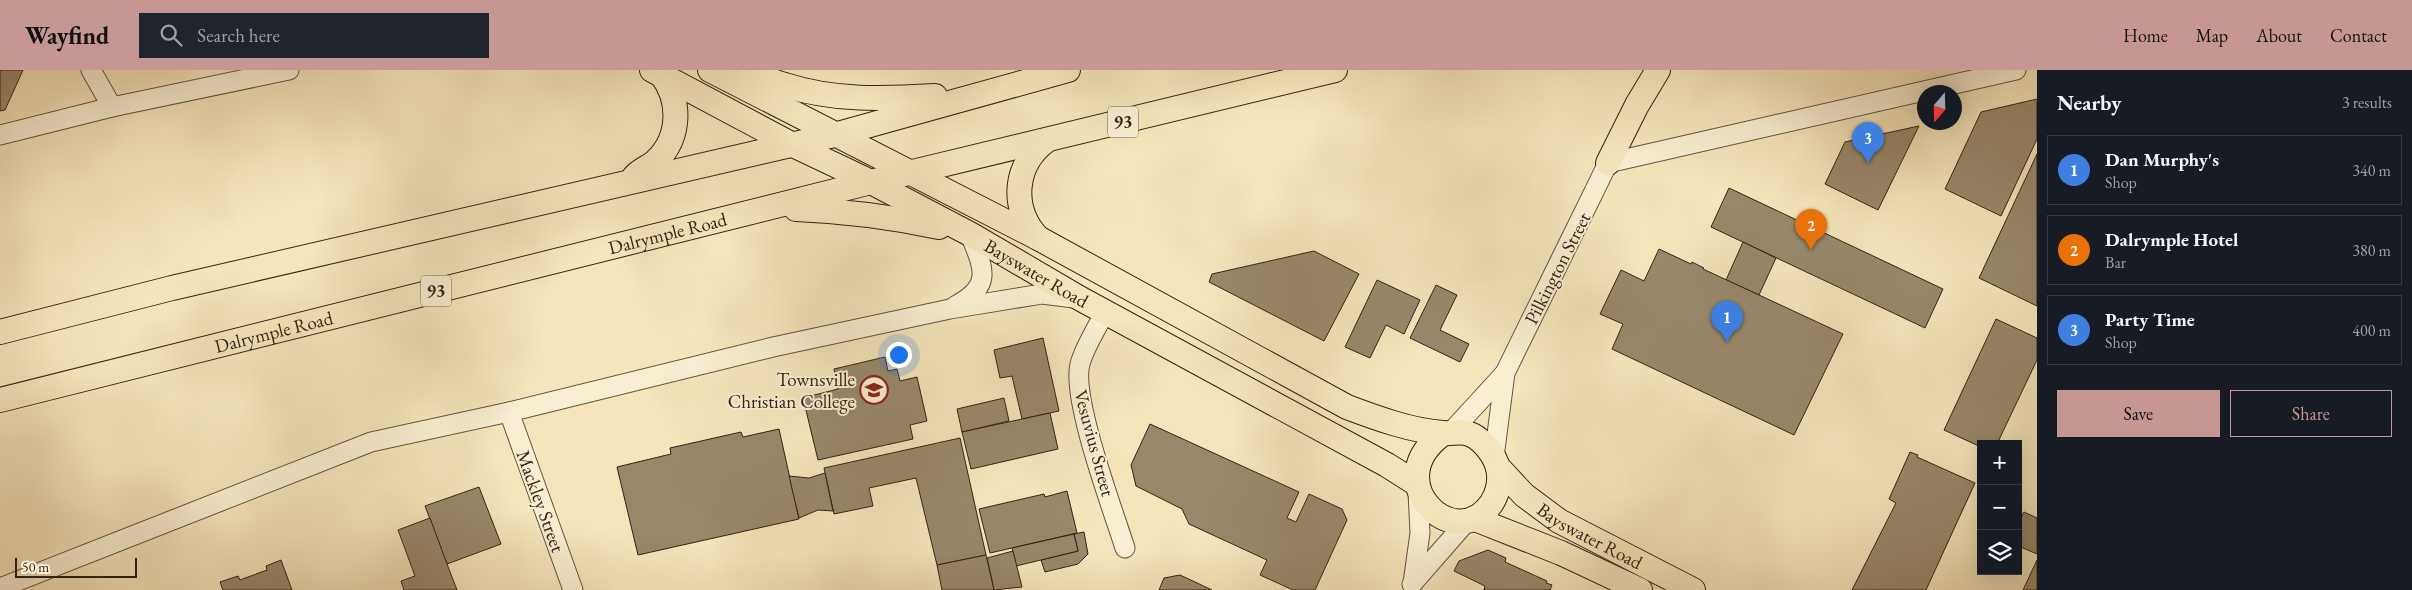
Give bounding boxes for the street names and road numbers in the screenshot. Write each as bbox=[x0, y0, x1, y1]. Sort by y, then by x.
road number: 93 bbox=[1108, 106, 1138, 138]
street label: Dalrymple Road bbox=[606, 207, 730, 260]
street label: Pilkington Street bbox=[1518, 208, 1596, 328]
street label: Bayswater Road bbox=[980, 233, 1093, 314]
road number: 93 bbox=[421, 276, 451, 307]
street label: Dalrymple Road bbox=[212, 305, 336, 359]
street label: Vesuvius Street bbox=[1068, 387, 1121, 499]
street label: Mackley Street bbox=[511, 447, 571, 556]
street label: Bayswater Road bbox=[1532, 497, 1647, 575]

